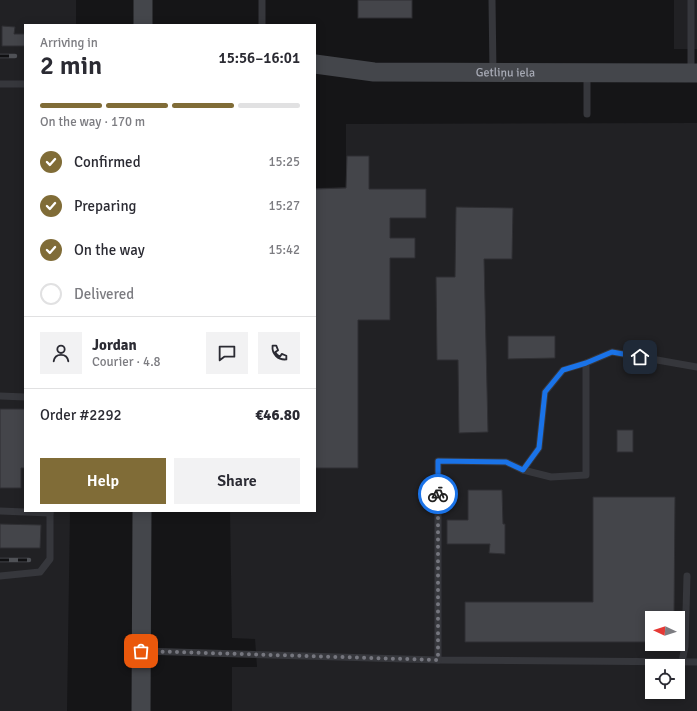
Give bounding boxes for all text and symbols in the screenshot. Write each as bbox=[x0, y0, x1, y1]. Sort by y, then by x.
text: Arriving in bbox=[40, 35, 98, 51]
text: 15:56–16:01 bbox=[219, 49, 300, 67]
text: 2 min bbox=[40, 50, 102, 82]
street label: Getliņu iela bbox=[476, 65, 535, 80]
text: On the way · 170 m bbox=[40, 114, 145, 130]
icon: check bbox=[40, 151, 62, 173]
text: Confirmed bbox=[74, 153, 141, 171]
text: 15:25 bbox=[268, 154, 300, 170]
icon: check bbox=[40, 195, 62, 217]
text: Preparing bbox=[74, 197, 137, 215]
text: 15:27 bbox=[268, 198, 300, 214]
icon: check bbox=[40, 239, 62, 261]
text: On the way bbox=[74, 241, 145, 259]
text: 15:42 bbox=[268, 242, 300, 258]
text: Delivered bbox=[74, 285, 134, 303]
button: person bbox=[40, 332, 82, 374]
button: chat bbox=[206, 332, 248, 374]
button: phone bbox=[258, 332, 300, 374]
text: Jordan bbox=[92, 336, 137, 354]
pin bbox=[623, 340, 657, 374]
icon: home bbox=[629, 346, 651, 368]
text: Courier · 4.8 bbox=[92, 354, 161, 370]
text: Order #2292 bbox=[40, 406, 122, 424]
text: €46.80 bbox=[255, 406, 300, 424]
button: Help bbox=[40, 458, 166, 504]
button: Share bbox=[174, 458, 300, 504]
courier bbox=[418, 474, 458, 514]
icon: bike bbox=[427, 483, 449, 505]
north arrow bbox=[645, 611, 685, 651]
map controls bbox=[645, 611, 685, 699]
pin bbox=[124, 634, 158, 668]
icon: bag bbox=[130, 640, 152, 662]
button: locate bbox=[645, 659, 685, 699]

